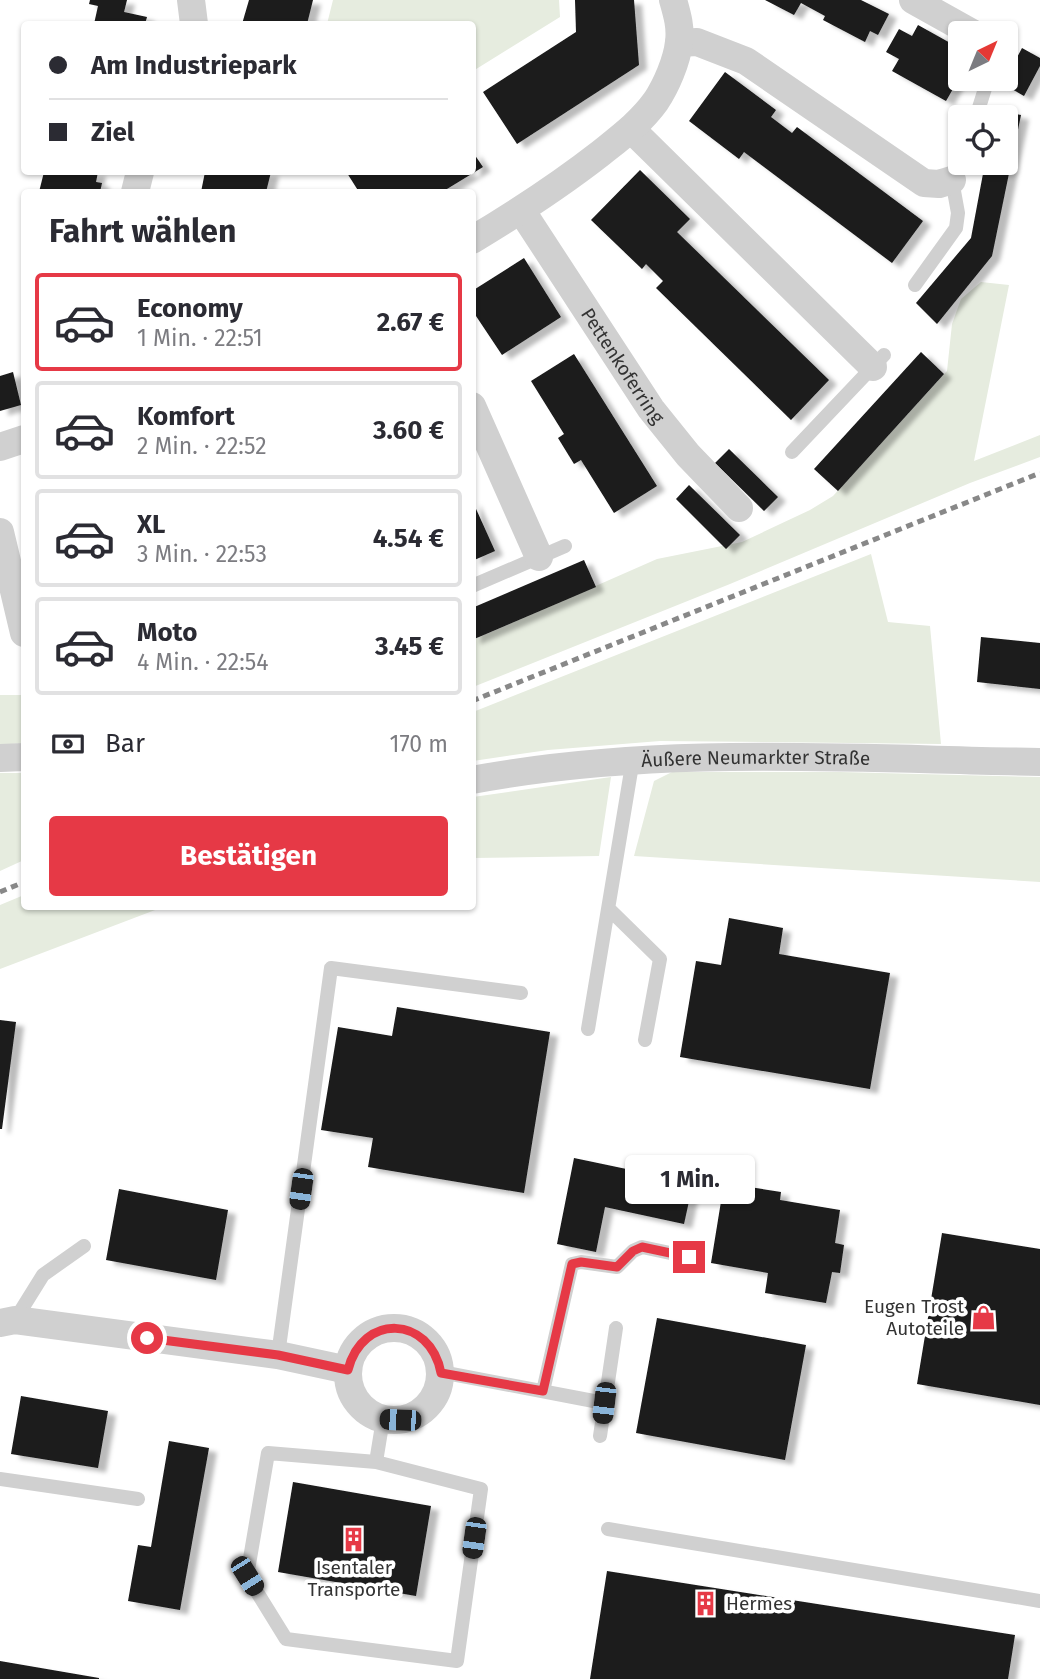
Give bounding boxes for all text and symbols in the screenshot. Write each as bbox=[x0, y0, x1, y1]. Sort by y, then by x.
north arrow bbox=[948, 21, 1018, 91]
map controls bbox=[948, 21, 1018, 175]
text: Am Industriepark bbox=[91, 50, 297, 81]
button: locate bbox=[948, 105, 1018, 175]
text: Ziel bbox=[91, 117, 135, 148]
text: Fahrt wählen bbox=[49, 212, 236, 250]
icon: car bbox=[53, 291, 116, 354]
text: Economy bbox=[137, 293, 243, 324]
street label: Pettenkoferring bbox=[576, 303, 670, 428]
text: 2.67 € bbox=[377, 307, 444, 338]
text: 1 Min. · 22:51 bbox=[137, 324, 263, 352]
icon: car bbox=[53, 399, 116, 462]
text: Komfort bbox=[137, 401, 235, 432]
text: 3.60 € bbox=[373, 415, 444, 446]
text: 2 Min. · 22:52 bbox=[137, 432, 267, 460]
icon: car bbox=[53, 507, 116, 570]
text: XL bbox=[137, 509, 165, 540]
text: 4.54 € bbox=[373, 523, 444, 554]
text: 3 Min. · 22:53 bbox=[137, 540, 267, 568]
icon: car bbox=[53, 615, 116, 678]
text: Moto bbox=[137, 617, 197, 648]
text: 3.45 € bbox=[375, 631, 444, 662]
text: 4 Min. · 22:54 bbox=[137, 648, 269, 676]
icon: cash bbox=[49, 725, 87, 763]
text: Bar bbox=[105, 728, 145, 759]
text: 170 m bbox=[389, 730, 448, 758]
street label: Äußere Neumarkter Straße bbox=[641, 745, 870, 772]
button: Bestätigen bbox=[49, 816, 448, 896]
callout: 1 Min. bbox=[624, 1156, 754, 1204]
text: 1 Min. bbox=[660, 1165, 720, 1193]
car bbox=[288, 1167, 315, 1211]
route end bbox=[673, 1241, 705, 1273]
place label: Eugen Trost Autoteile bbox=[864, 1295, 964, 1340]
shop icon: Eugen Trost Autoteile bbox=[970, 1303, 998, 1331]
route start bbox=[131, 1322, 163, 1354]
car bbox=[592, 1381, 617, 1425]
car bbox=[379, 1409, 422, 1431]
car bbox=[461, 1516, 488, 1560]
building icon: Isentaler Transporte bbox=[340, 1525, 368, 1553]
car bbox=[227, 1553, 268, 1599]
place label: Isentaler Transporte bbox=[308, 1556, 400, 1601]
building icon: Hermes bbox=[692, 1589, 720, 1617]
place label: Hermes bbox=[726, 1592, 792, 1615]

